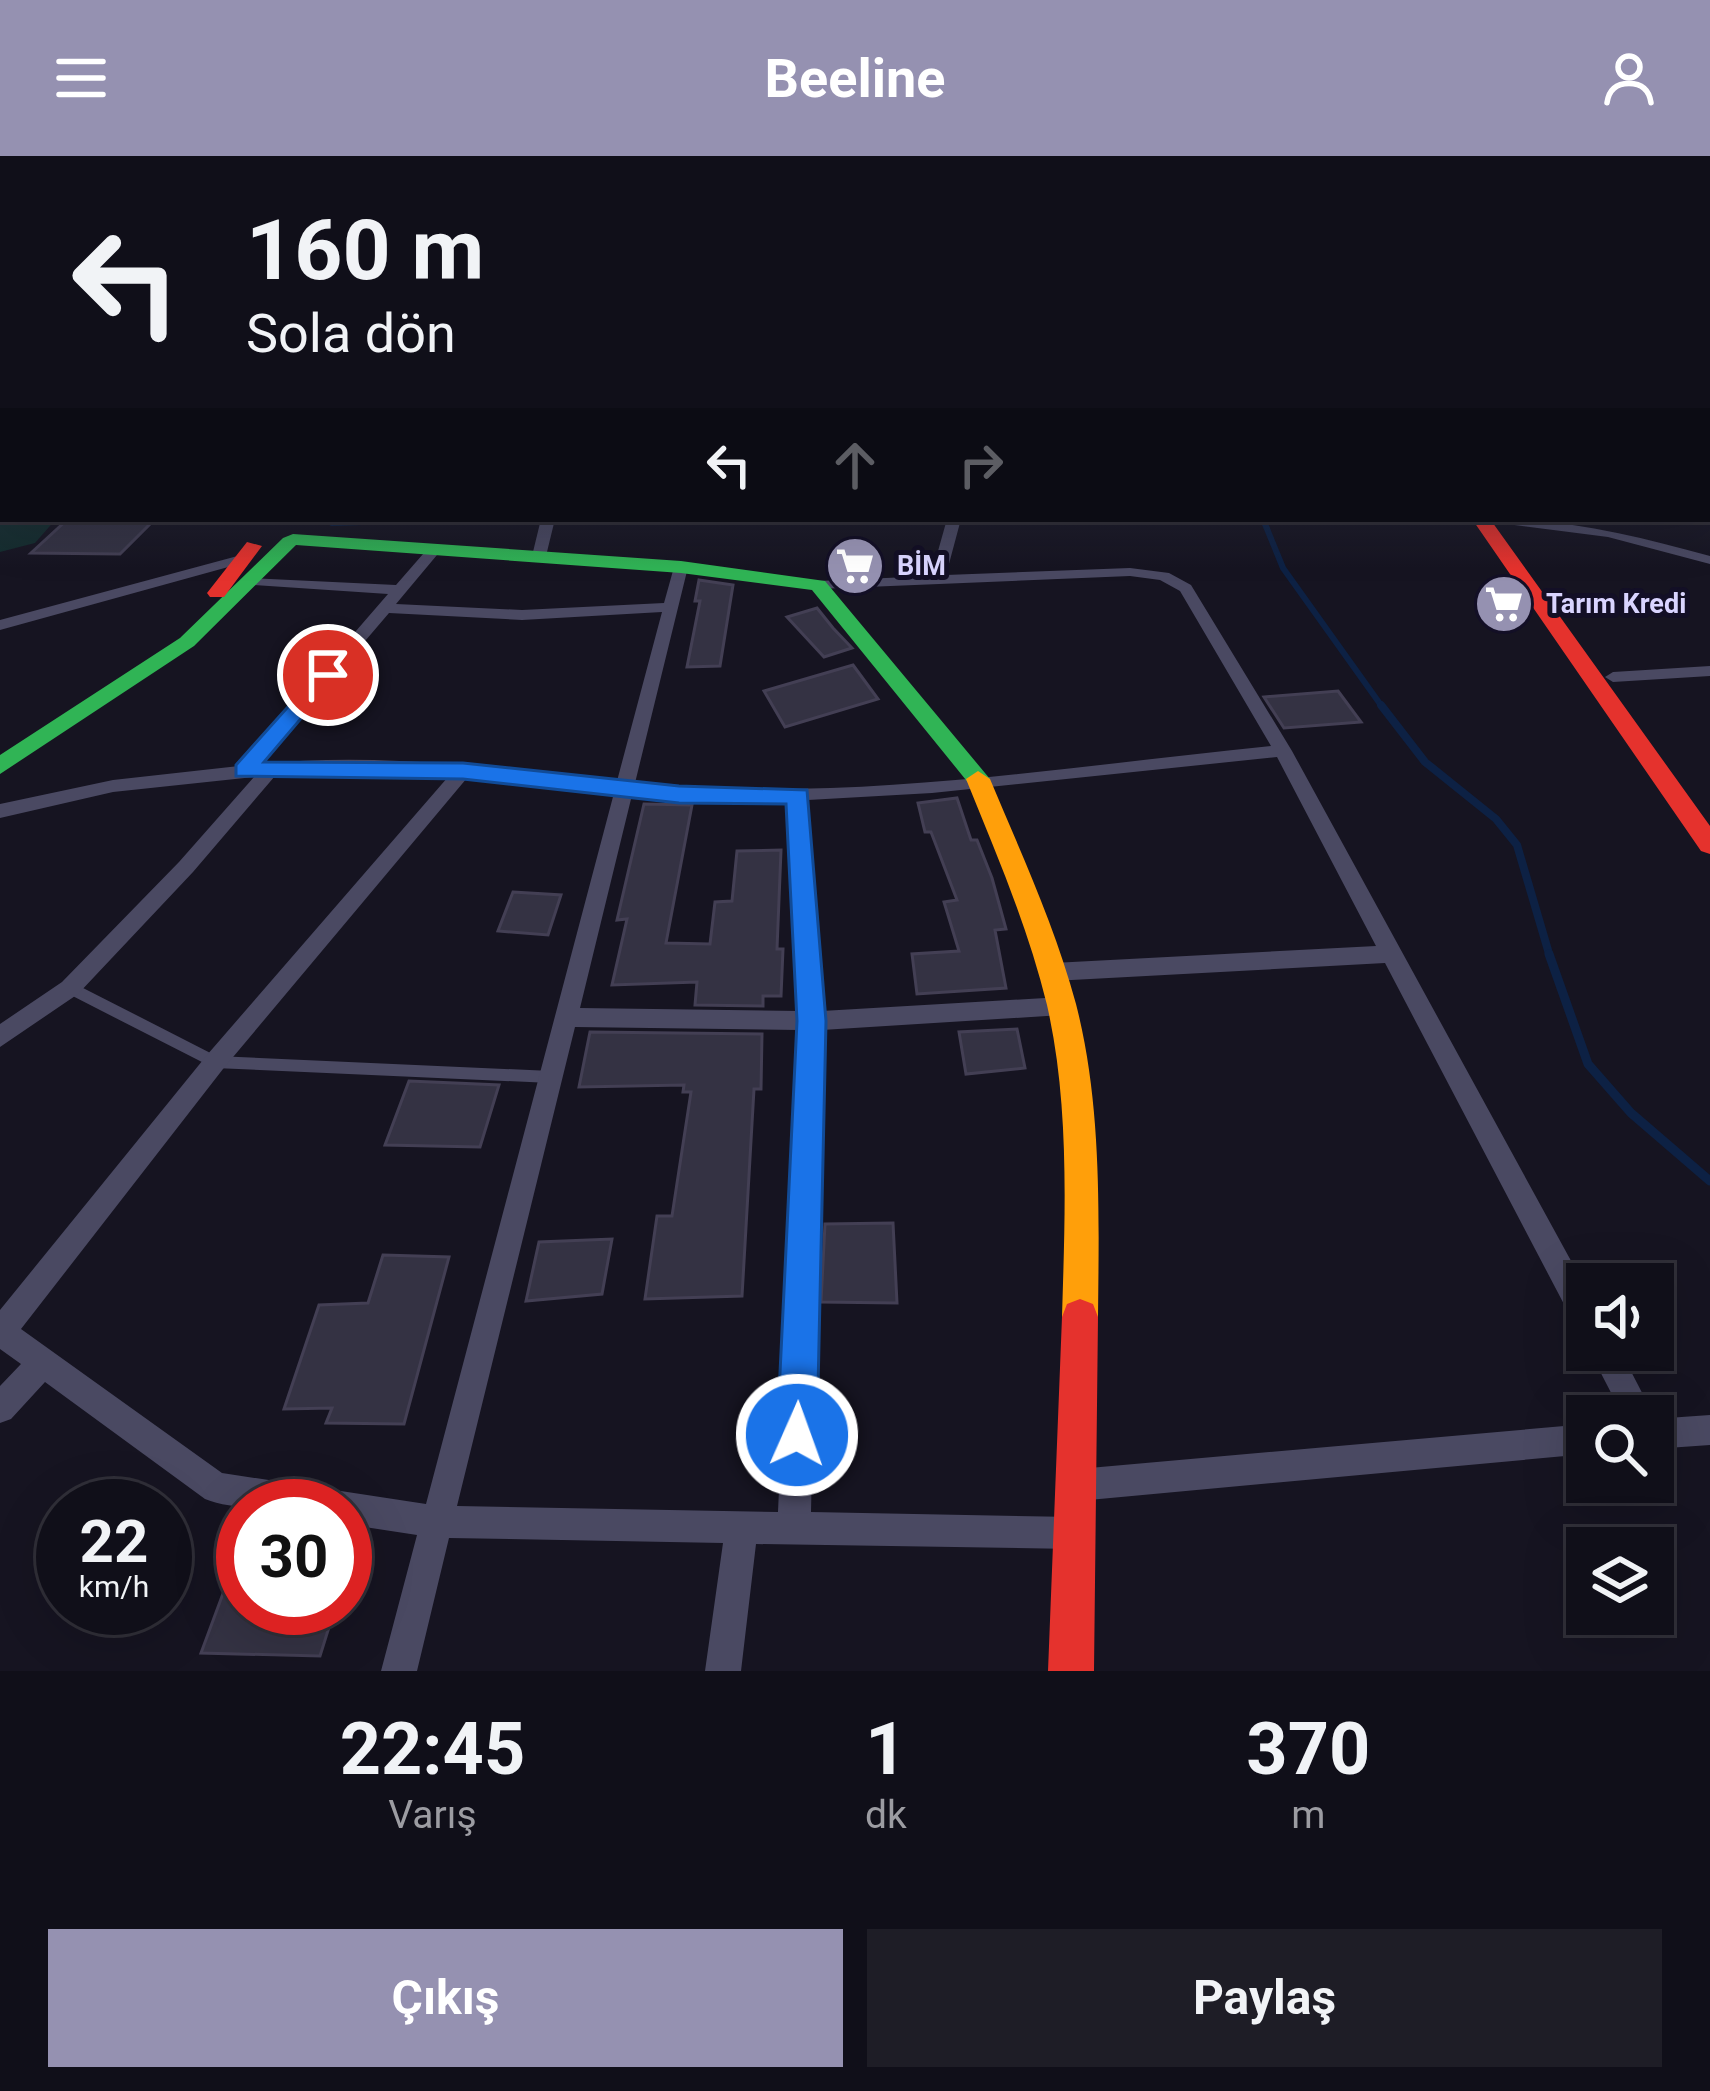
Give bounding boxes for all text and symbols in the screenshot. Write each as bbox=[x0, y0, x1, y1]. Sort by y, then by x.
icon: menu bbox=[48, 45, 114, 111]
icon: person bbox=[1596, 45, 1662, 111]
text: Beeline bbox=[765, 47, 945, 110]
text: 160 m bbox=[246, 201, 484, 300]
icon: left bbox=[48, 204, 204, 360]
text: Sola dön bbox=[246, 302, 456, 365]
icon: left bbox=[696, 432, 762, 498]
icon: ahead bbox=[822, 432, 888, 498]
icon: right bbox=[948, 432, 1014, 498]
supermarket icon: BİM bbox=[824, 535, 886, 597]
place label: BİM bbox=[897, 550, 946, 582]
supermarket icon: Tarım Kredi bbox=[1473, 573, 1535, 635]
place label: Tarım Kredi bbox=[1546, 588, 1686, 620]
pin bbox=[277, 624, 379, 726]
icon: arrive bbox=[295, 642, 361, 708]
map controls bbox=[1566, 1263, 1674, 1635]
button: sound bbox=[1566, 1263, 1674, 1371]
position arrow bbox=[734, 1372, 860, 1498]
button: search bbox=[1566, 1395, 1674, 1503]
speed limit sign: 30 bbox=[216, 1479, 372, 1635]
text: 22 bbox=[80, 1506, 148, 1577]
button: layers bbox=[1566, 1527, 1674, 1635]
text: km/h bbox=[79, 1569, 149, 1604]
text: 22:45 bbox=[340, 1707, 525, 1792]
text: 1 bbox=[865, 1707, 906, 1792]
text: 370 bbox=[1246, 1707, 1370, 1792]
text: Varış bbox=[388, 1792, 477, 1838]
text: dk bbox=[865, 1792, 907, 1838]
text: m bbox=[1291, 1792, 1325, 1838]
button: Çıkış bbox=[48, 1929, 843, 2067]
button: Paylaş bbox=[867, 1929, 1662, 2067]

